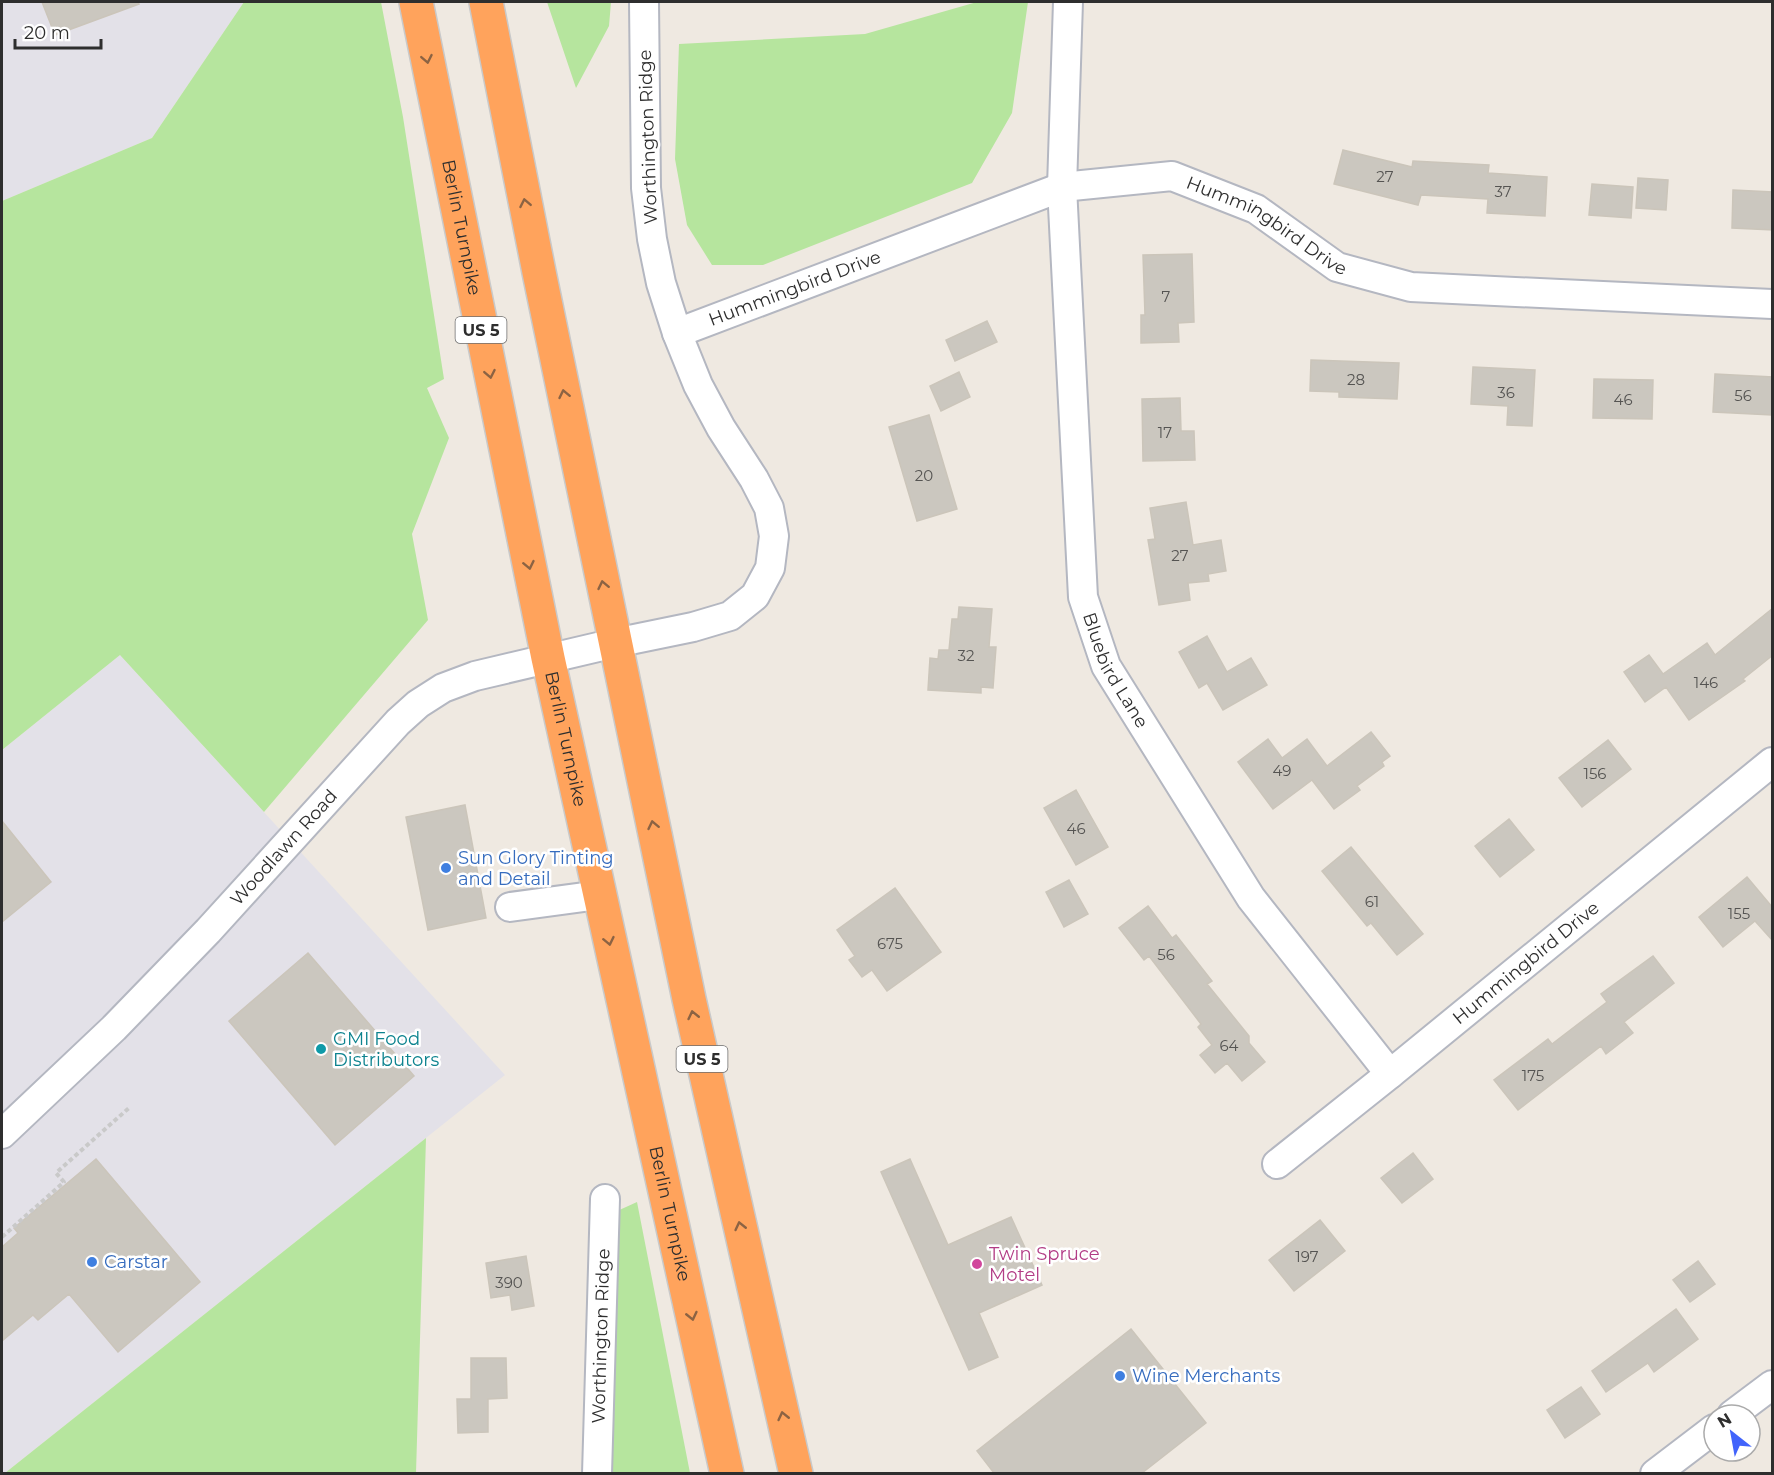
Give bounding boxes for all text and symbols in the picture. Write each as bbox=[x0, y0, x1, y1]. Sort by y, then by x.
scale bar bbox=[15, 12, 100, 50]
text: 20 m bbox=[24, 22, 70, 44]
street label: Worthington Ridge bbox=[634, 49, 662, 225]
one-way arrow bbox=[420, 54, 433, 64]
street label: Berlin Turnpike bbox=[437, 158, 486, 297]
house number: 27 bbox=[1376, 167, 1394, 186]
street label: Hummingbird Drive bbox=[1183, 172, 1349, 280]
house number: 37 bbox=[1494, 182, 1512, 201]
one-way arrow bbox=[519, 198, 532, 208]
street label: Hummingbird Drive bbox=[706, 246, 884, 331]
house number: 7 bbox=[1162, 287, 1171, 306]
road number: US 5 bbox=[456, 317, 506, 343]
one-way arrow bbox=[483, 368, 496, 378]
house number: 28 bbox=[1347, 370, 1365, 389]
house number: 36 bbox=[1497, 383, 1515, 402]
house number: 56 bbox=[1734, 386, 1752, 405]
one-way arrow bbox=[558, 390, 571, 400]
house number: 46 bbox=[1613, 390, 1633, 409]
house number: 17 bbox=[1158, 423, 1172, 442]
house number: 20 bbox=[915, 466, 933, 485]
house number: 27 bbox=[1171, 546, 1189, 565]
one-way arrow bbox=[521, 560, 534, 570]
one-way arrow bbox=[597, 581, 610, 591]
street label: Bluebird Lane bbox=[1078, 610, 1153, 732]
house number: 32 bbox=[958, 646, 974, 665]
street label: Berlin Turnpike bbox=[540, 669, 591, 809]
house number: 146 bbox=[1694, 673, 1718, 692]
house number: 49 bbox=[1273, 761, 1291, 780]
house number: 156 bbox=[1583, 764, 1607, 783]
street label: Woodlawn Road bbox=[226, 785, 342, 910]
house number: 46 bbox=[1066, 819, 1086, 838]
one-way arrow bbox=[647, 820, 660, 830]
place label: Sun Glory Tinting and Detail bbox=[458, 847, 614, 890]
marker: Sun Glory Tinting and Detail bbox=[439, 861, 453, 875]
house number: 61 bbox=[1365, 892, 1379, 911]
street label: Hummingbird Drive bbox=[1448, 897, 1604, 1029]
house number: 155 bbox=[1728, 904, 1750, 923]
house number: 675 bbox=[877, 934, 903, 953]
one-way arrow bbox=[601, 936, 614, 946]
house number: 56 bbox=[1157, 945, 1175, 964]
one-way arrow bbox=[687, 1011, 700, 1021]
place label: GMI Food Distributors bbox=[333, 1028, 439, 1071]
house number: 64 bbox=[1219, 1036, 1239, 1055]
marker: GMI Food Distributors bbox=[314, 1042, 328, 1056]
road number: US 5 bbox=[676, 1046, 728, 1072]
house number: 175 bbox=[1522, 1066, 1544, 1085]
street label: Berlin Turnpike bbox=[644, 1144, 695, 1283]
one-way arrow bbox=[734, 1221, 747, 1231]
place label: Twin Spruce Motel bbox=[989, 1243, 1100, 1286]
house number: 197 bbox=[1295, 1247, 1319, 1266]
street label: Worthington Ridge bbox=[587, 1248, 615, 1424]
place label: Carstar bbox=[104, 1251, 168, 1273]
marker: Carstar bbox=[85, 1255, 99, 1269]
marker: Twin Spruce Motel bbox=[970, 1257, 984, 1271]
house number: 390 bbox=[495, 1273, 523, 1292]
one-way arrow bbox=[685, 1311, 698, 1321]
place label: Wine Merchants bbox=[1132, 1365, 1281, 1387]
marker: Wine Merchants bbox=[1113, 1369, 1127, 1383]
north arrow bbox=[1702, 1403, 1762, 1463]
text: N bbox=[1714, 1409, 1735, 1432]
one-way arrow bbox=[777, 1412, 790, 1422]

